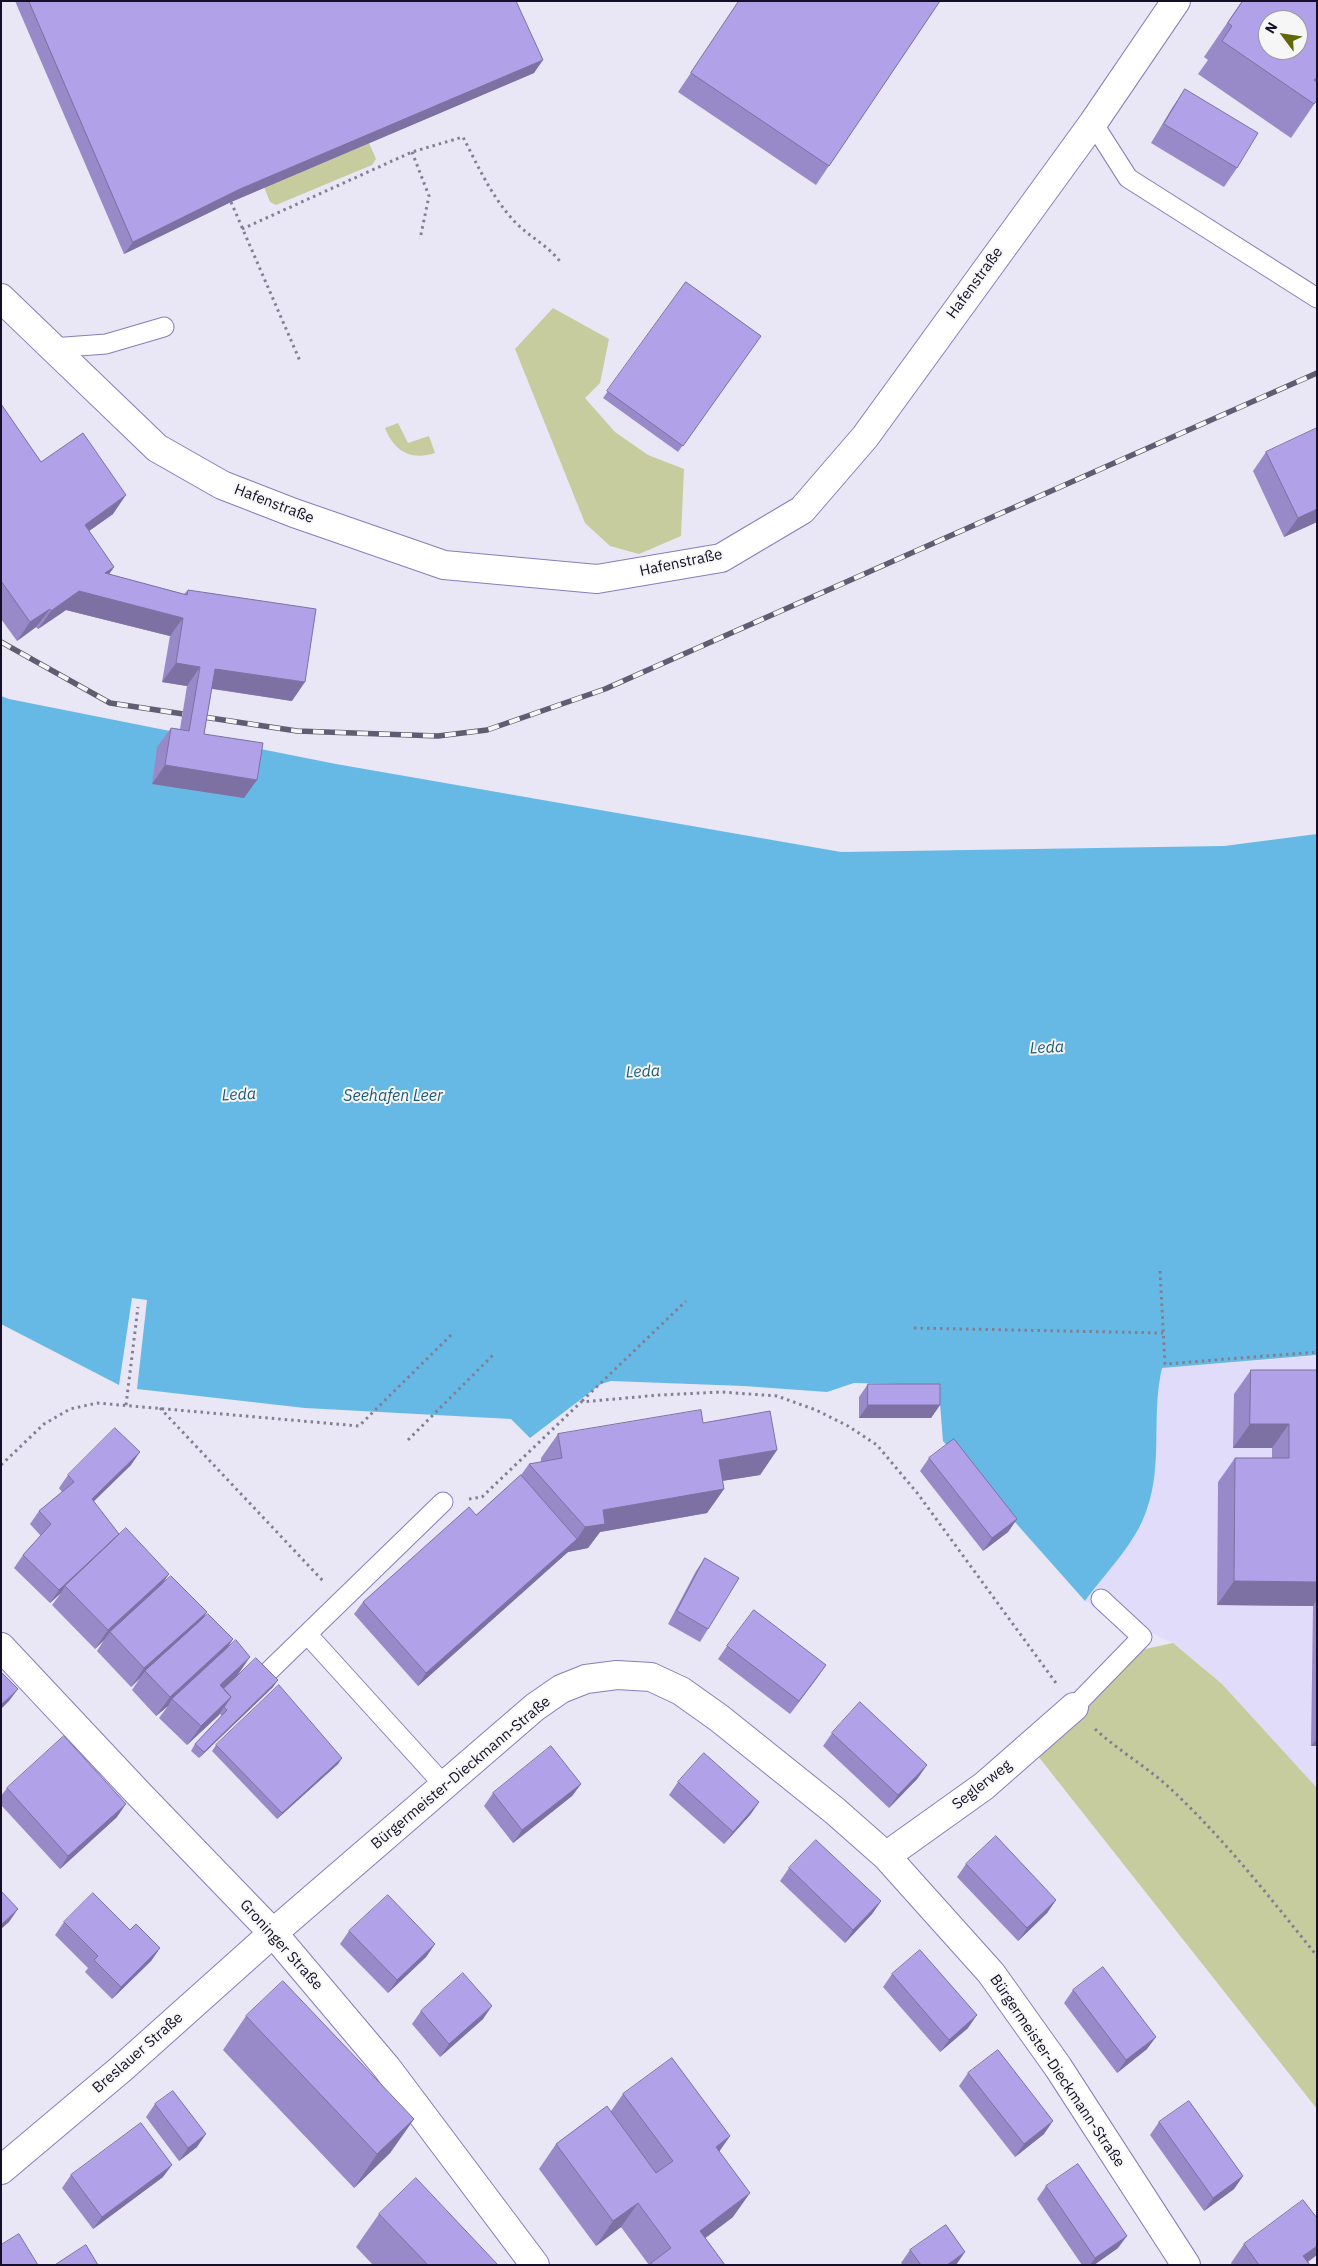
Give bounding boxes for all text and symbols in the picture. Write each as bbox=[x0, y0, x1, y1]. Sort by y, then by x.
north arrow bbox=[1258, 10, 1308, 60]
text: N bbox=[1261, 19, 1281, 37]
street label: Hafenstraße bbox=[943, 244, 1007, 322]
street label: Hafenstraße bbox=[232, 481, 316, 527]
street label: Hafenstraße bbox=[638, 545, 724, 581]
water label: Leda bbox=[1029, 1038, 1065, 1058]
water label: Leda bbox=[625, 1062, 661, 1082]
water label: Leda bbox=[221, 1085, 257, 1105]
water label: Seehafen Leer bbox=[343, 1086, 443, 1106]
street label: Bürgermeister-Dieckmann-Straße bbox=[368, 1693, 554, 1853]
street label: Seglerweg bbox=[949, 1756, 1015, 1814]
street label: Groninger Straße bbox=[236, 1896, 326, 1994]
street label: Bürgermeister-Dieckmann-Straße bbox=[986, 1971, 1128, 2171]
street label: Breslauer Straße bbox=[89, 2009, 187, 2097]

